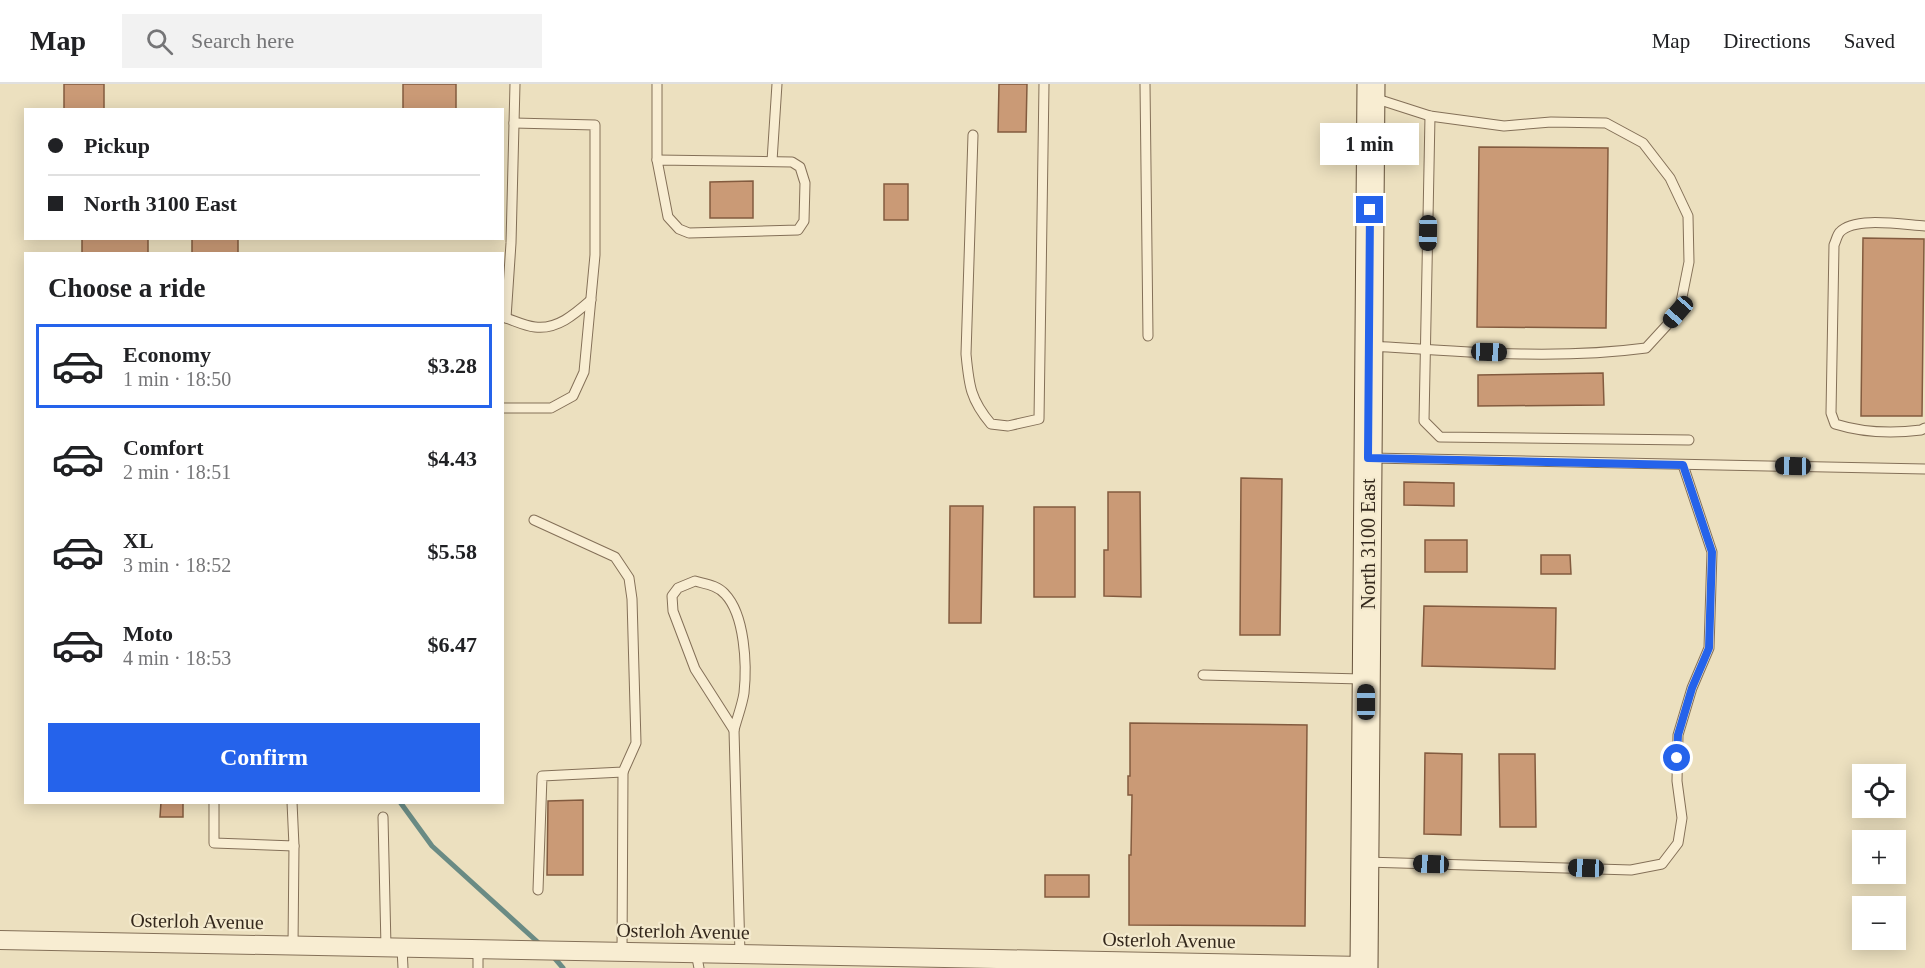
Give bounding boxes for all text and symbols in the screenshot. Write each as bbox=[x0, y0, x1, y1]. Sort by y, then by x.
search box bbox=[122, 14, 542, 68]
text: Map bbox=[30, 25, 86, 56]
icon: search bbox=[143, 25, 176, 58]
text: Search here bbox=[191, 28, 294, 53]
text: Map bbox=[1652, 29, 1690, 53]
text: Directions bbox=[1723, 29, 1811, 53]
text: Saved bbox=[1844, 29, 1895, 53]
callout: 1 min bbox=[1320, 123, 1420, 165]
text: Pickup bbox=[84, 133, 150, 158]
text: 1 min bbox=[1345, 133, 1394, 155]
text: North 3100 East bbox=[84, 191, 237, 216]
route end bbox=[1356, 196, 1383, 223]
car bbox=[1419, 215, 1437, 251]
text: Choose a ride bbox=[48, 273, 206, 303]
car bbox=[1659, 293, 1697, 331]
icon: car bbox=[51, 339, 105, 393]
text: Economy bbox=[123, 342, 211, 367]
car bbox=[1471, 342, 1507, 362]
text: $3.28 bbox=[428, 353, 477, 378]
text: 1 min · 18:50 bbox=[123, 368, 231, 390]
icon: car bbox=[51, 432, 105, 486]
text: Comfort bbox=[123, 435, 204, 460]
text: $4.43 bbox=[428, 446, 477, 471]
car bbox=[1775, 457, 1811, 475]
text: 2 min · 18:51 bbox=[123, 461, 231, 483]
street label: North 3100 East bbox=[1357, 478, 1379, 610]
icon: car bbox=[51, 525, 105, 579]
text: XL bbox=[123, 528, 154, 553]
text: $5.58 bbox=[428, 539, 477, 564]
text: 3 min · 18:52 bbox=[123, 554, 231, 576]
icon: car bbox=[51, 618, 105, 672]
text: Moto bbox=[123, 621, 173, 646]
text: $6.47 bbox=[428, 632, 477, 657]
text: 4 min · 18:53 bbox=[123, 647, 231, 669]
car bbox=[1357, 684, 1375, 720]
button: Confirm bbox=[48, 723, 480, 792]
route start bbox=[1663, 744, 1690, 771]
map controls bbox=[1852, 764, 1906, 950]
button: locate bbox=[1852, 764, 1906, 818]
button: + bbox=[1852, 830, 1906, 884]
car bbox=[1413, 854, 1449, 874]
car bbox=[1568, 858, 1604, 878]
button: − bbox=[1852, 896, 1906, 950]
street label: Osterloh Avenue bbox=[130, 909, 264, 933]
street label: Osterloh Avenue bbox=[616, 919, 750, 943]
street label: Osterloh Avenue bbox=[1102, 928, 1236, 952]

